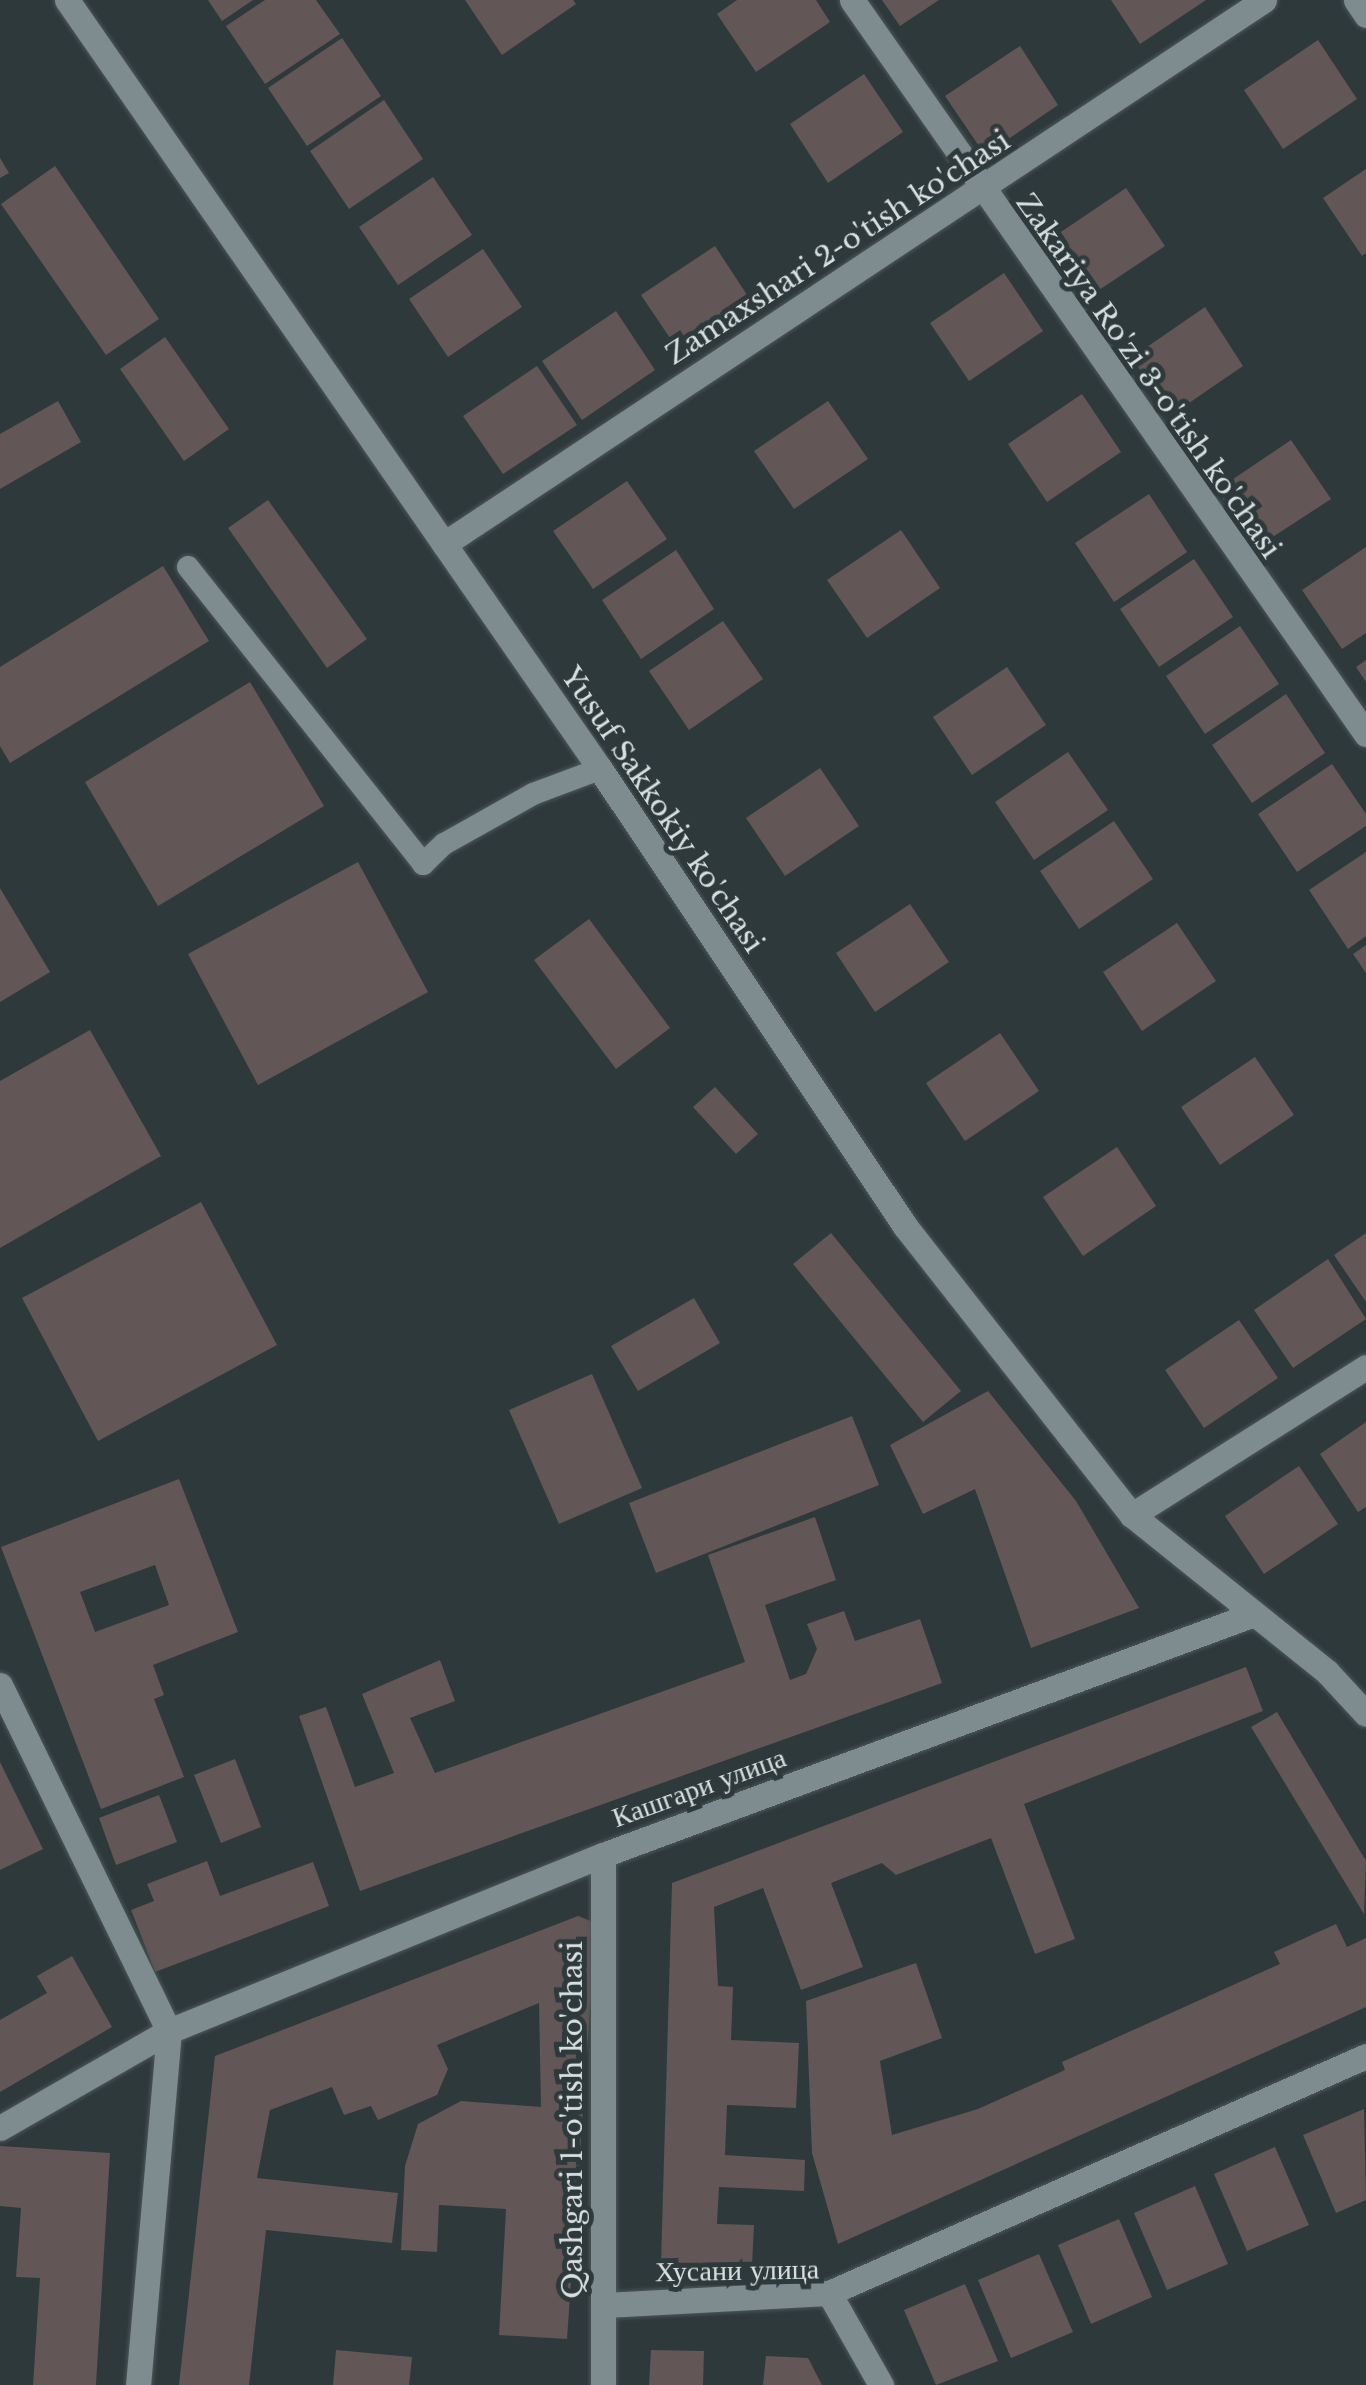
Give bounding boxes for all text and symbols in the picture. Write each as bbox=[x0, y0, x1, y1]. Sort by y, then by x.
street label: Zamaxshari 2-o'tish ko'chasi bbox=[660, 124, 1016, 372]
street label: Zakariya Ro'zi 3-o'tish ko'chasi bbox=[1009, 187, 1287, 565]
street label: Yusuf Sakkokiy ko'chasi bbox=[554, 660, 770, 960]
street label: Кашгари улица bbox=[608, 1741, 790, 1835]
street label: Qashgari 1-o'tish ko'chasi bbox=[556, 1941, 590, 2299]
street label: Хусани улица bbox=[655, 2253, 819, 2289]

